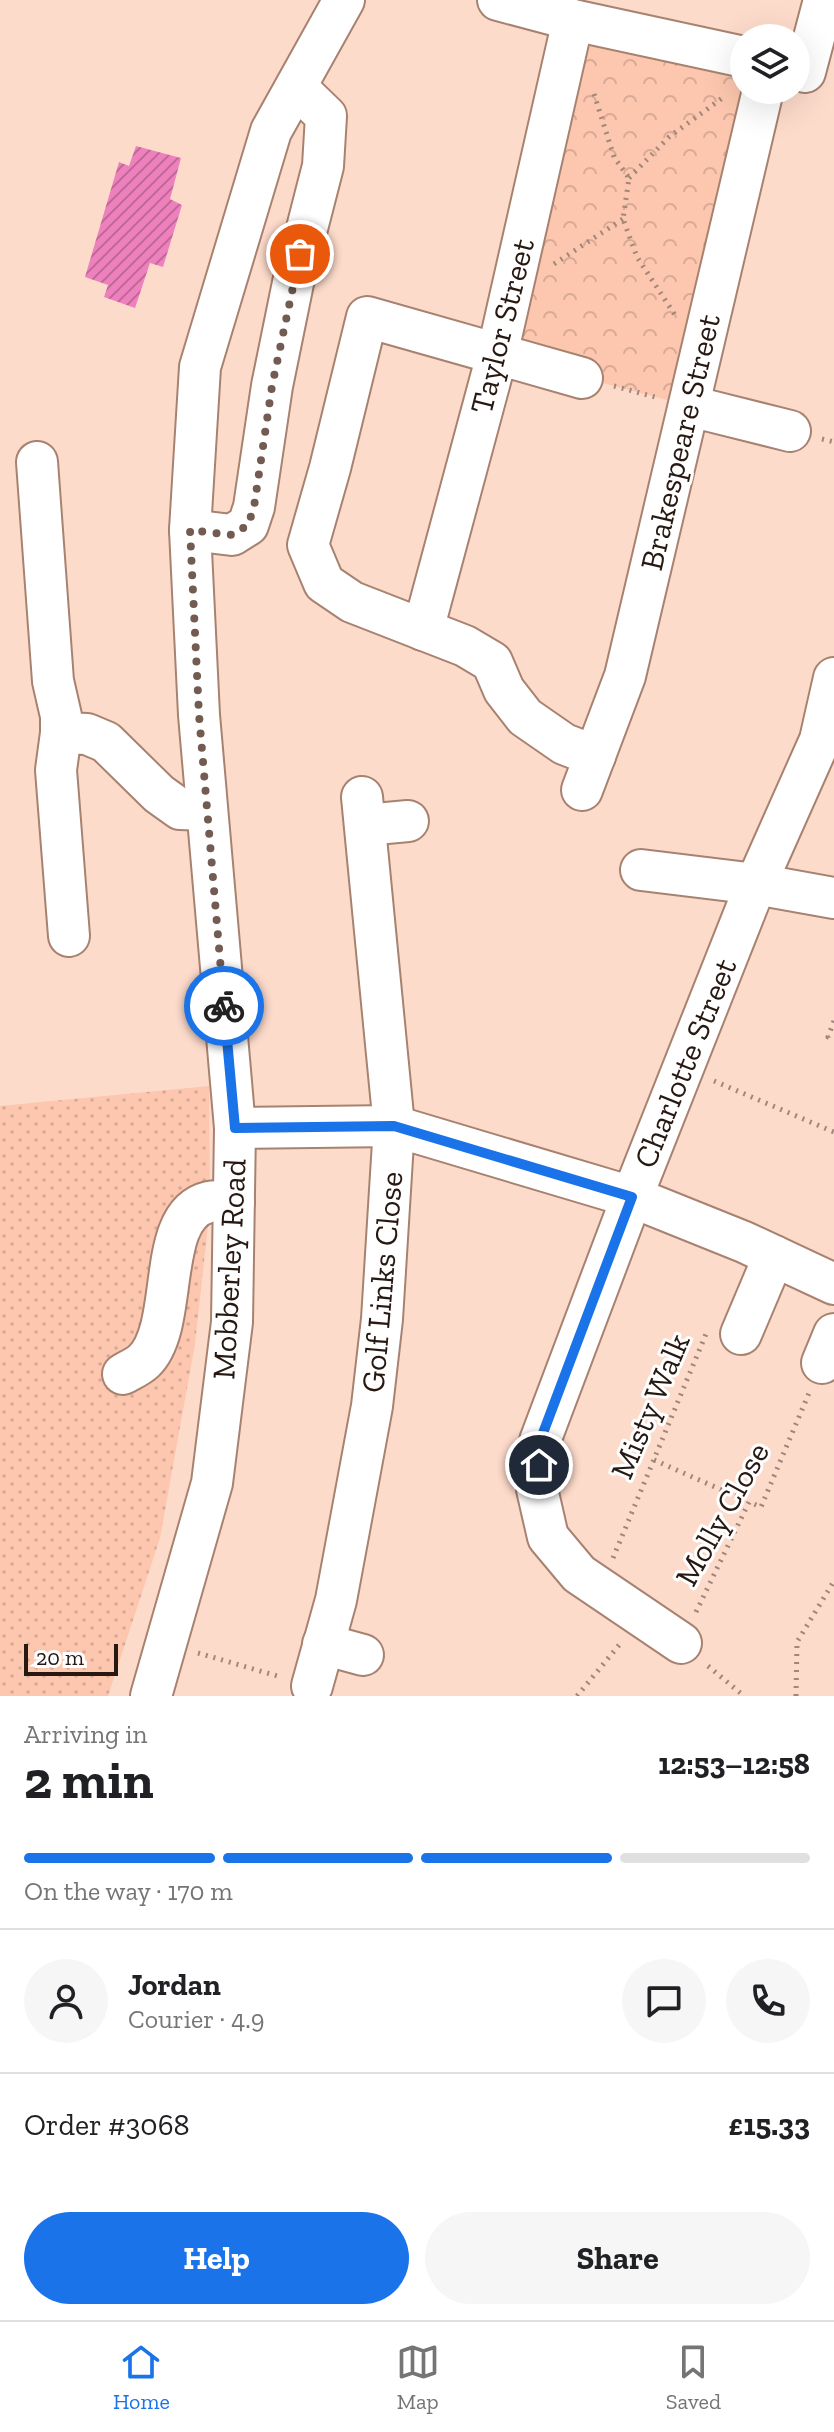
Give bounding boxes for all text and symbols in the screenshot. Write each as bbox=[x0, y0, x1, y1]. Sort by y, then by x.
map controls bbox=[730, 24, 810, 104]
button: layers bbox=[730, 24, 810, 104]
pin bbox=[266, 220, 334, 288]
icon: bag bbox=[278, 232, 322, 276]
street label: Taylor Street bbox=[462, 234, 542, 417]
street label: Brakespeare Street bbox=[632, 310, 728, 574]
street label: Charlotte Street bbox=[626, 953, 744, 1173]
courier bbox=[184, 966, 264, 1046]
icon: bike bbox=[202, 984, 246, 1028]
street label: Mobberley Road bbox=[204, 1157, 254, 1380]
street label: Golf Links Close bbox=[353, 1170, 411, 1394]
street label: Misty Walk bbox=[602, 1327, 698, 1484]
pin bbox=[505, 1431, 573, 1499]
street label: Molly Close bbox=[667, 1436, 777, 1592]
icon: home bbox=[517, 1443, 561, 1487]
scale bar bbox=[24, 1640, 118, 1676]
text: 20 m bbox=[36, 1644, 84, 1671]
text: Arriving in bbox=[24, 1718, 147, 1750]
text: 12:53–12:58 bbox=[658, 1746, 810, 1782]
text: 2 min bbox=[24, 1749, 154, 1811]
text: On the way · 170 m bbox=[24, 1875, 233, 1907]
button: person bbox=[24, 1959, 108, 2043]
button: chat bbox=[622, 1959, 706, 2043]
button: phone bbox=[726, 1959, 810, 2043]
text: Jordan bbox=[128, 1967, 221, 2003]
text: Courier · 4.9 bbox=[128, 2003, 264, 2035]
text: Order #3068 bbox=[24, 2107, 190, 2143]
text: £15.33 bbox=[729, 2107, 810, 2143]
button: Help bbox=[24, 2212, 409, 2304]
button: Share bbox=[425, 2212, 810, 2304]
tab: Home bbox=[113, 2340, 170, 2415]
tab: Map bbox=[396, 2340, 440, 2415]
tab: Saved bbox=[666, 2340, 721, 2415]

